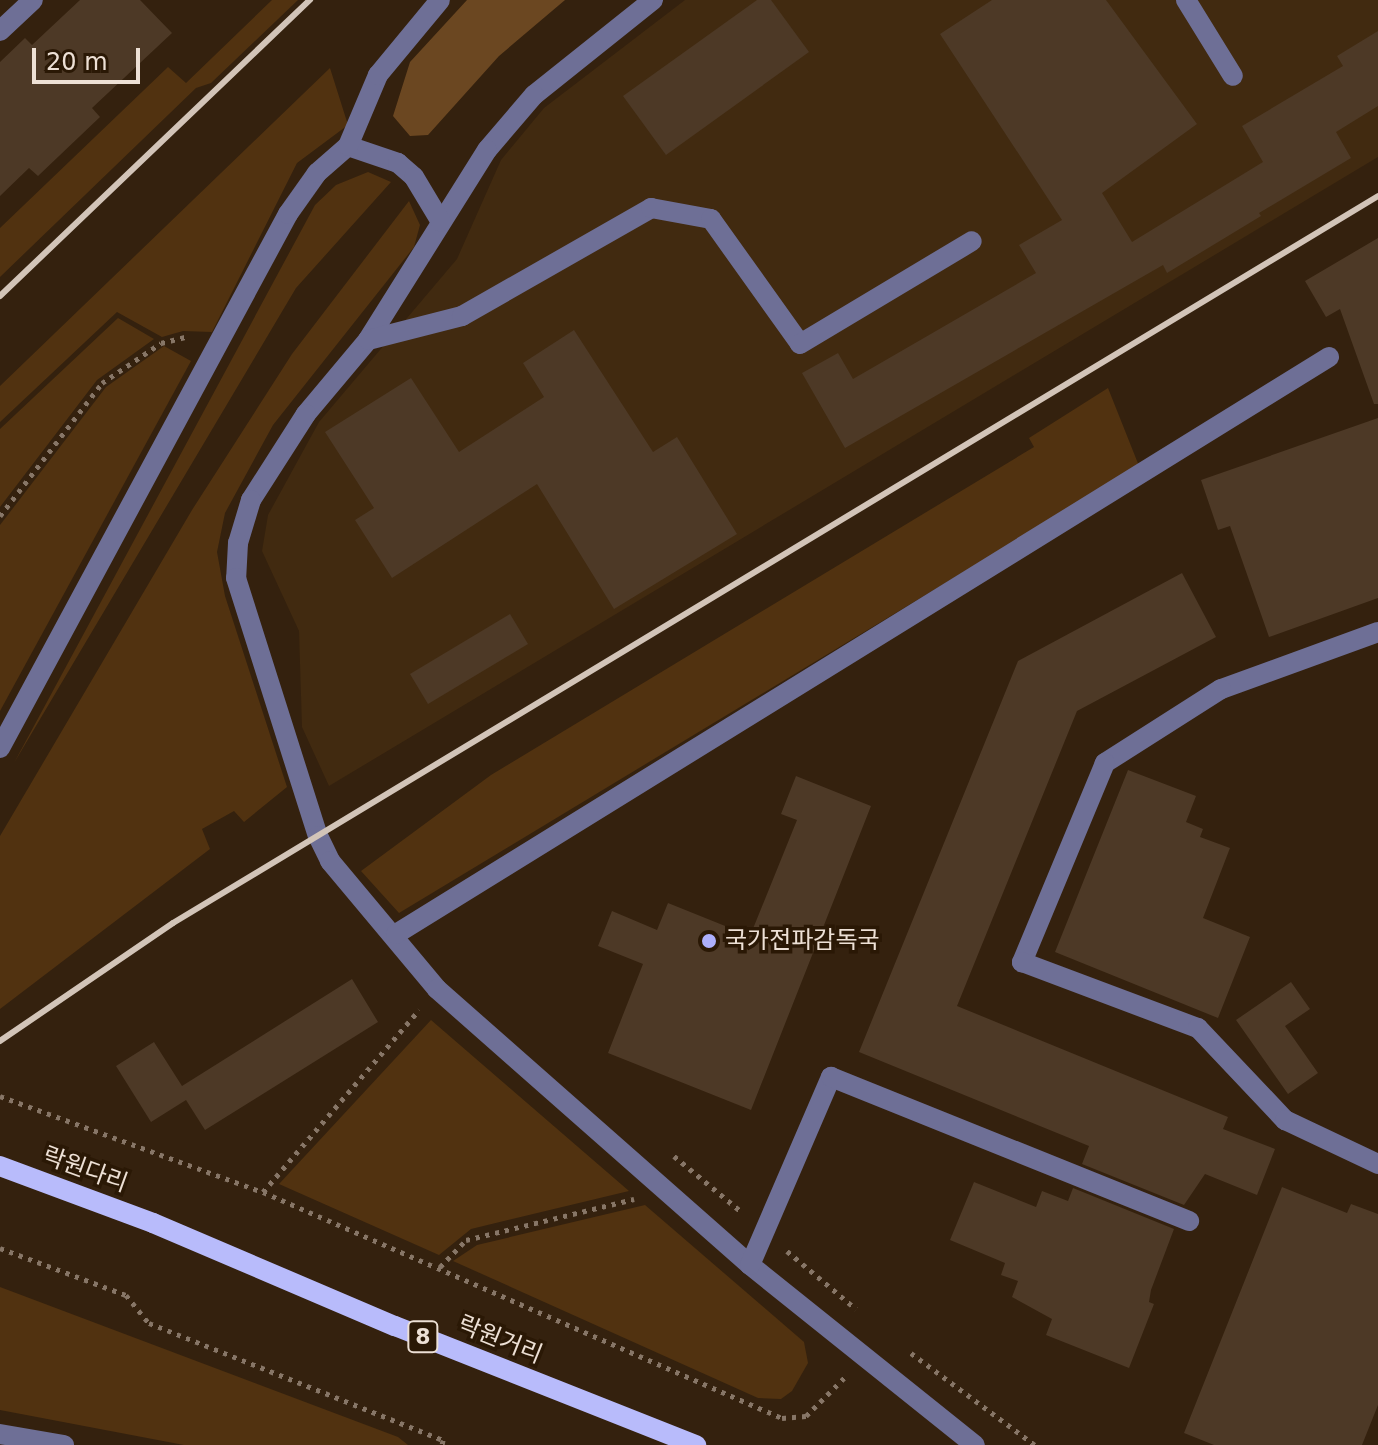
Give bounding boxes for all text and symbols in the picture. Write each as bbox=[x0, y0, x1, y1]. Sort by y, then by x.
scale bar bbox=[36, 32, 144, 82]
text: 20 m bbox=[46, 48, 108, 76]
place label: 국가전파감독국 bbox=[725, 927, 880, 955]
marker: 국가전파감독국 bbox=[700, 932, 718, 950]
street label: 락원다리 bbox=[39, 1141, 131, 1199]
street label: 락원거리 bbox=[454, 1310, 546, 1370]
road number: 8 bbox=[407, 1319, 439, 1355]

